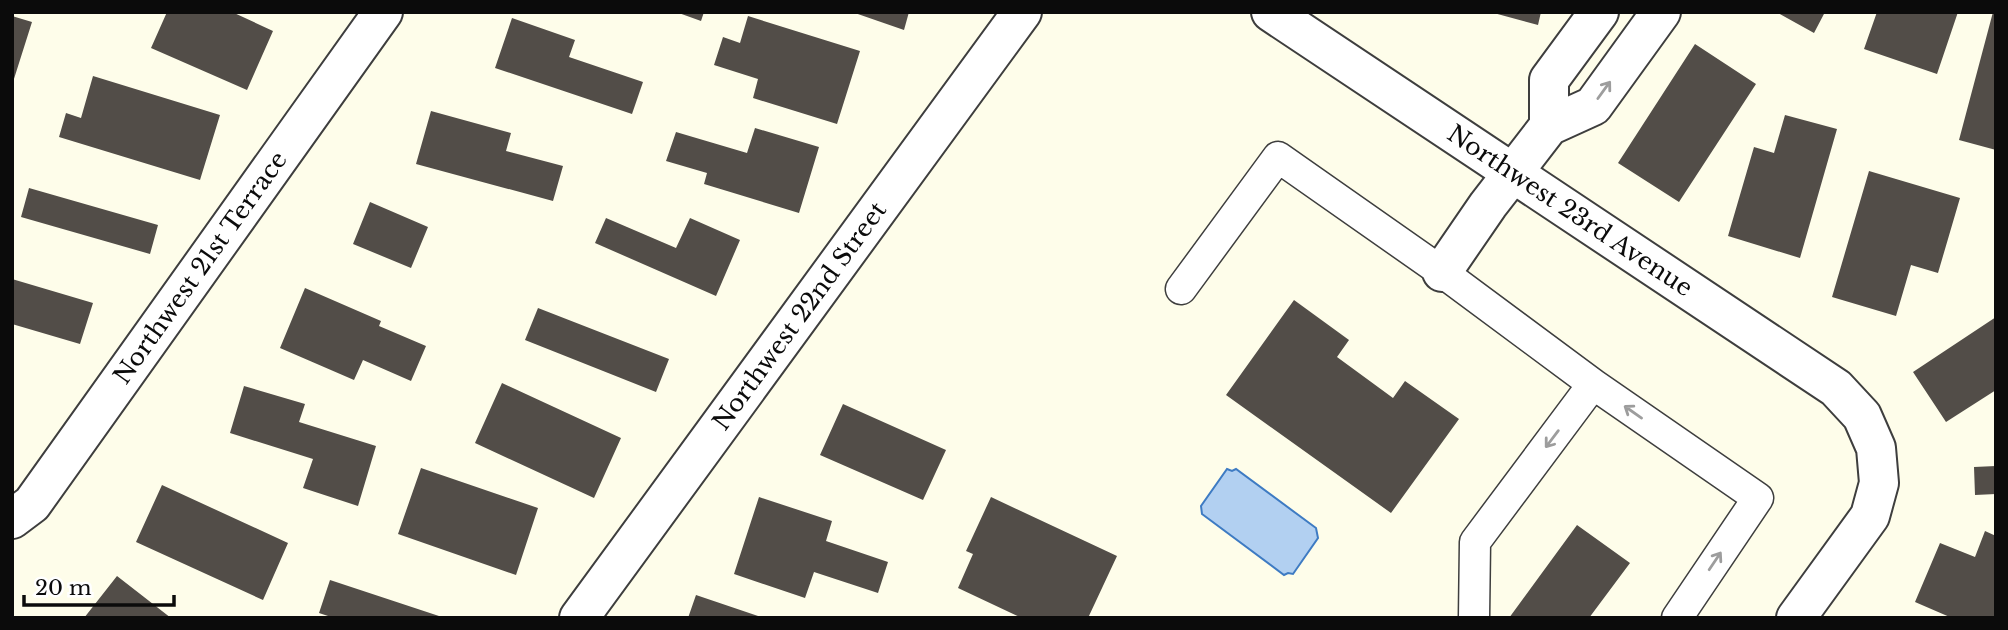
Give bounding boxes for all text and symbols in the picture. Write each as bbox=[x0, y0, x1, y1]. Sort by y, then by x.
one-way arrow bbox=[1597, 81, 1612, 100]
street label: Northwest 23rd Avenue bbox=[1442, 119, 1698, 302]
street label: Northwest 21st Terrace bbox=[107, 146, 293, 390]
street label: Northwest 22nd Street bbox=[706, 196, 892, 435]
one-way arrow bbox=[1624, 405, 1643, 419]
one-way arrow bbox=[1544, 429, 1559, 448]
one-way arrow bbox=[1708, 552, 1722, 571]
scale bar bbox=[24, 564, 175, 608]
text: 20 m bbox=[35, 575, 92, 601]

